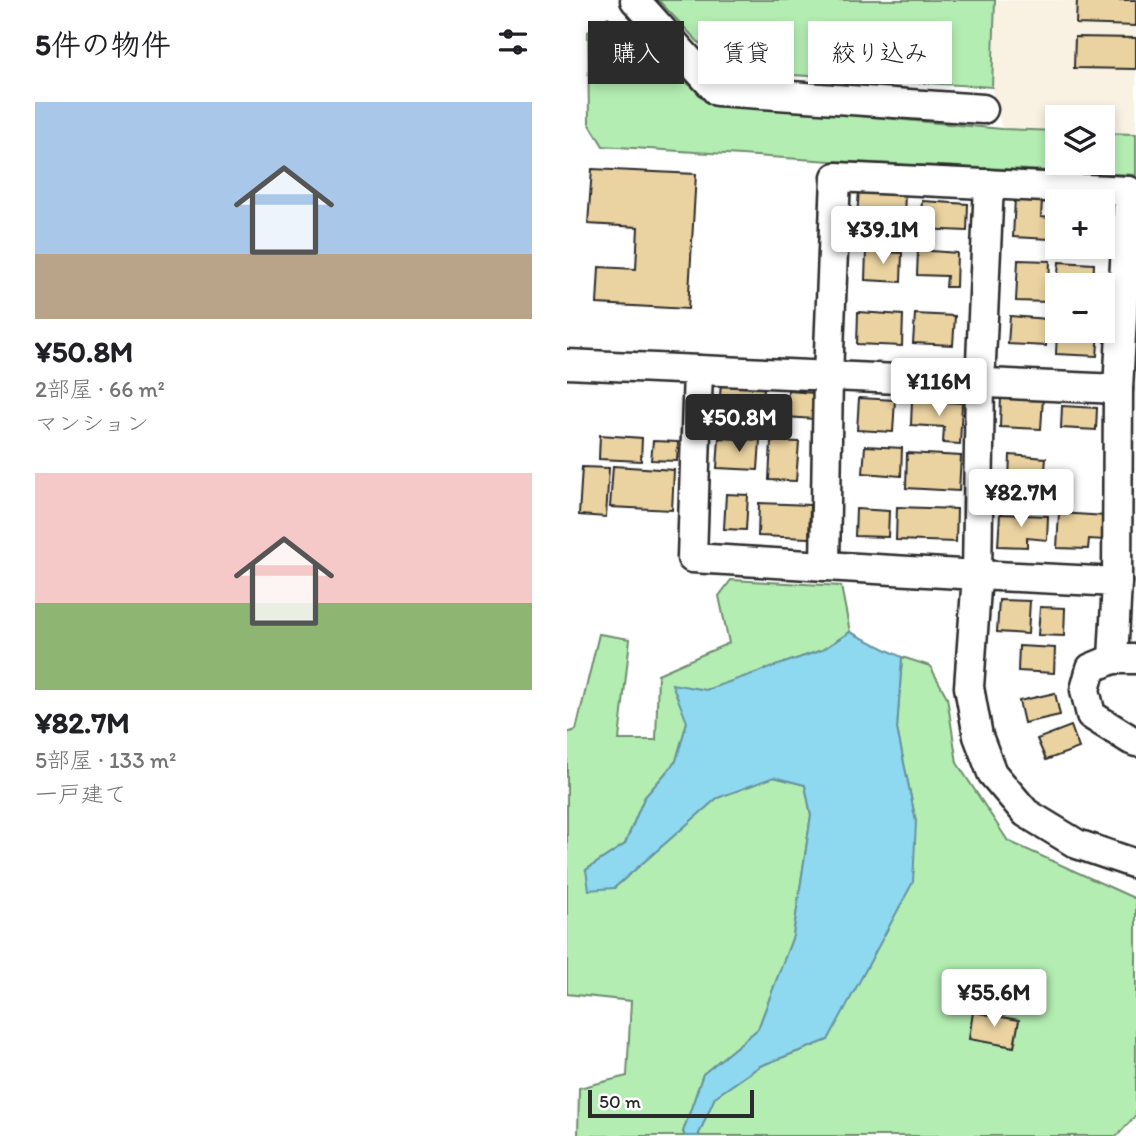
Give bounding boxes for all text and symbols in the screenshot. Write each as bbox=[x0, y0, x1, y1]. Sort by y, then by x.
chip: 購入 bbox=[588, 21, 684, 84]
chip: 賃貸 bbox=[698, 21, 794, 84]
chip: 絞り込み bbox=[808, 21, 952, 84]
icon: filters bbox=[494, 23, 532, 61]
text: 5件の物件 bbox=[35, 26, 171, 63]
map controls bbox=[1045, 105, 1115, 343]
button: layers bbox=[1045, 105, 1115, 175]
icon: home bbox=[221, 147, 347, 273]
button: + bbox=[1045, 189, 1115, 259]
pin: ¥39.1M bbox=[826, 206, 940, 266]
text: ¥39.1M bbox=[847, 215, 919, 243]
button: − bbox=[1045, 273, 1115, 343]
text: ¥50.8M bbox=[35, 333, 133, 370]
pin: ¥116M bbox=[890, 358, 988, 418]
text: ¥116M bbox=[907, 367, 971, 395]
text: 2部屋 · 66 m² bbox=[35, 375, 165, 403]
pin: ¥50.8M bbox=[682, 394, 796, 454]
text: ¥50.8M bbox=[701, 403, 777, 431]
text: マンション bbox=[35, 409, 149, 437]
pin: ¥82.7M bbox=[964, 470, 1078, 529]
text: ¥82.7M bbox=[985, 478, 1057, 506]
icon: home bbox=[221, 518, 347, 644]
text: ¥82.7M bbox=[35, 704, 130, 741]
text: 5部屋 · 133 m² bbox=[35, 746, 176, 774]
text: 一戸建て bbox=[35, 780, 127, 808]
pin: ¥55.6M bbox=[937, 970, 1051, 1029]
text: ¥55.6M bbox=[958, 978, 1030, 1006]
scale bar bbox=[588, 1087, 754, 1119]
text: 50 m bbox=[599, 1090, 641, 1113]

